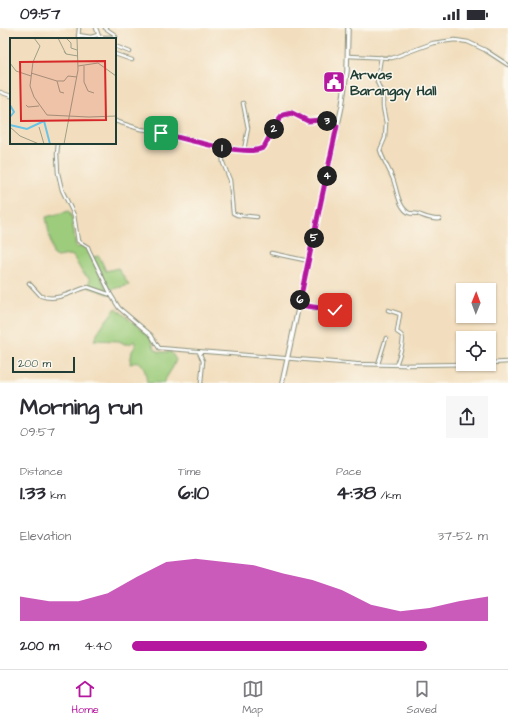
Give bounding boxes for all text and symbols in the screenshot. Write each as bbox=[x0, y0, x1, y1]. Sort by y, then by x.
text: 09:57 bbox=[20, 4, 60, 25]
inset map bbox=[10, 38, 116, 144]
place label: Arwas Barangay Hall bbox=[350, 65, 437, 102]
public building icon: Arwas Barangay Hall bbox=[321, 69, 347, 95]
pin: 3 bbox=[317, 111, 337, 131]
text: 3 bbox=[324, 113, 330, 128]
pin bbox=[144, 116, 178, 150]
pin: 2 bbox=[264, 119, 284, 139]
text: 2 bbox=[271, 121, 277, 136]
icon: arrive bbox=[150, 122, 172, 144]
pin: 1 bbox=[212, 138, 232, 158]
text: 1 bbox=[221, 140, 223, 155]
pin: 4 bbox=[317, 166, 337, 186]
text: 4 bbox=[323, 168, 331, 183]
pin: 5 bbox=[304, 228, 324, 248]
text: 5 bbox=[310, 230, 318, 245]
north arrow bbox=[456, 283, 496, 323]
map controls bbox=[456, 283, 496, 371]
pin: 6 bbox=[290, 290, 310, 310]
text: 6 bbox=[297, 292, 303, 307]
pin bbox=[318, 293, 352, 327]
icon: check bbox=[324, 299, 346, 321]
button: locate bbox=[456, 331, 496, 371]
scale bar bbox=[12, 355, 75, 374]
text: 200 m bbox=[18, 356, 51, 371]
text: Morning run bbox=[20, 392, 143, 423]
button: share bbox=[446, 396, 488, 438]
text: 09:57 bbox=[20, 423, 55, 441]
text: Distance bbox=[20, 464, 63, 479]
text: Time bbox=[178, 464, 201, 479]
text: Pace bbox=[336, 464, 362, 479]
text: 1.33 bbox=[20, 479, 46, 507]
text: 6:10 bbox=[178, 479, 209, 507]
text: 4:38 bbox=[336, 479, 376, 507]
text: km bbox=[46, 488, 65, 503]
text: /km bbox=[376, 488, 401, 503]
text: Elevation bbox=[20, 527, 71, 545]
text: 37–52 m bbox=[437, 527, 488, 545]
text: 200 m bbox=[20, 637, 59, 655]
text: 4:40 bbox=[84, 637, 112, 655]
tab: Home bbox=[71, 678, 99, 717]
tab: Map bbox=[242, 678, 264, 717]
tab: Saved bbox=[407, 678, 437, 717]

